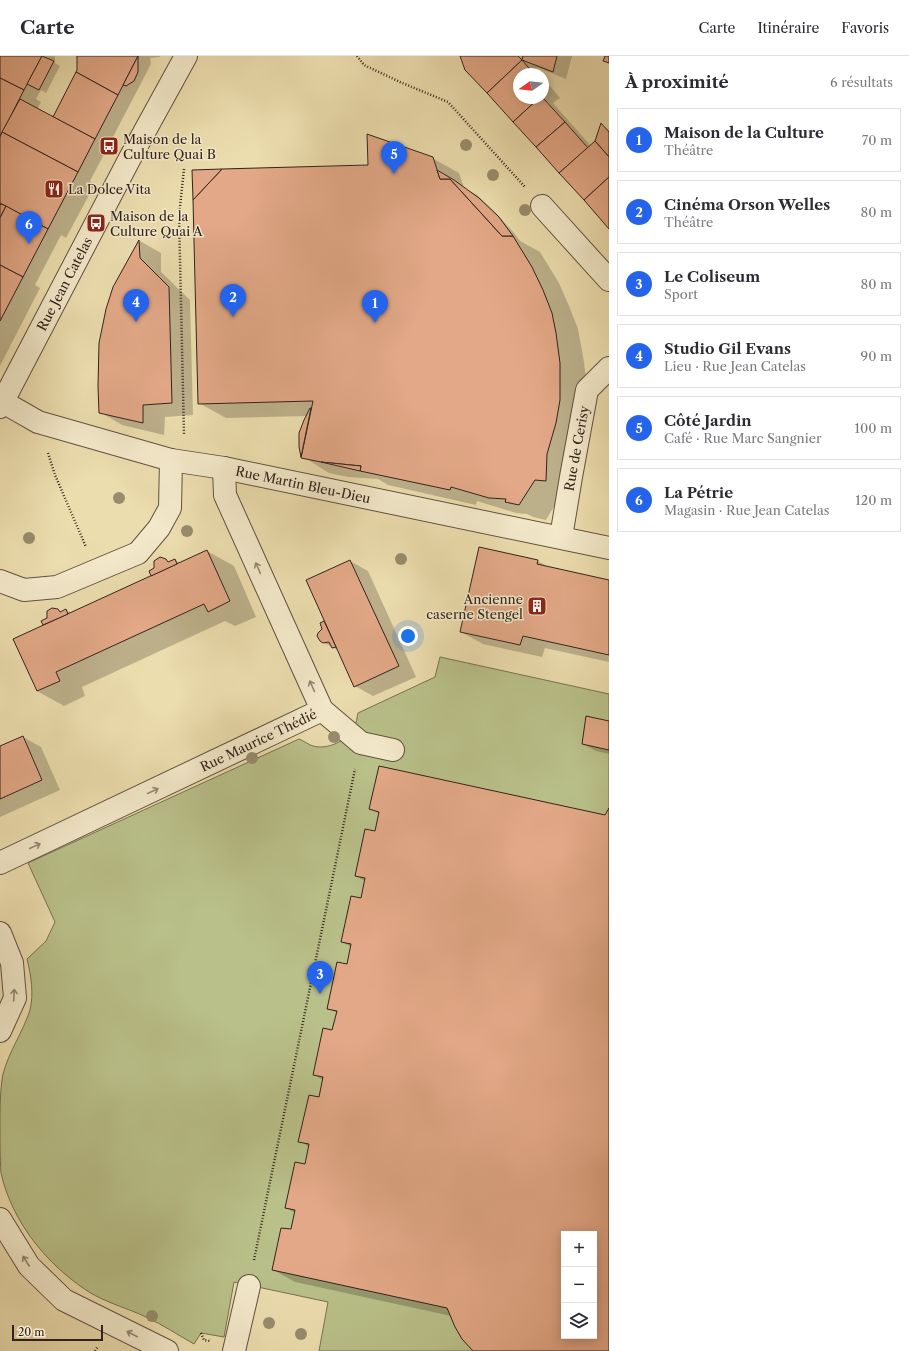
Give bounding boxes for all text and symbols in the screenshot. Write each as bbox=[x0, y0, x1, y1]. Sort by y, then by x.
text: Carte bbox=[20, 16, 75, 39]
text: Carte bbox=[699, 19, 735, 37]
text: Itinéraire bbox=[757, 19, 819, 37]
text: Favoris bbox=[841, 19, 889, 37]
north arrow bbox=[513, 68, 549, 104]
text: À proximité bbox=[625, 72, 729, 92]
text: 6 résultats bbox=[830, 74, 893, 90]
text: Maison de la Culture bbox=[664, 123, 824, 142]
place label: Maison de la Culture Quai B bbox=[123, 131, 216, 162]
text: 1 bbox=[636, 132, 642, 148]
text: 70 m bbox=[862, 132, 892, 148]
bus stop icon: Maison de la Culture Quai B bbox=[98, 135, 120, 157]
pin: 5 bbox=[381, 141, 407, 174]
text: Théâtre bbox=[664, 142, 713, 158]
restaurant icon: La Dolce Vita bbox=[43, 178, 65, 200]
place label: La Dolce Vita bbox=[68, 181, 151, 197]
text: Cinéma Orson Welles bbox=[664, 195, 830, 214]
text: 2 bbox=[635, 204, 643, 220]
text: 80 m bbox=[860, 204, 892, 220]
place label: Maison de la Culture Quai A bbox=[110, 208, 203, 239]
pin: 6 bbox=[16, 211, 42, 244]
bus stop icon: Maison de la Culture Quai A bbox=[85, 212, 107, 234]
text: Théâtre bbox=[664, 214, 713, 230]
street label: Rue Jean Catelas bbox=[33, 234, 96, 333]
text: Le Coliseum bbox=[664, 267, 760, 286]
text: 3 bbox=[635, 276, 643, 292]
text: 80 m bbox=[860, 276, 892, 292]
pin: 2 bbox=[220, 284, 246, 317]
text: Sport bbox=[664, 286, 698, 302]
pin: 4 bbox=[123, 289, 149, 322]
pin: 1 bbox=[362, 290, 388, 323]
text: Studio Gil Evans bbox=[664, 339, 791, 358]
text: 4 bbox=[635, 348, 643, 364]
text: 90 m bbox=[861, 348, 892, 364]
text: Lieu · Rue Jean Catelas bbox=[664, 358, 806, 374]
street label: Rue de Cerisy bbox=[561, 404, 592, 492]
text: Côté Jardin bbox=[664, 411, 752, 430]
text: 5 bbox=[635, 420, 643, 436]
text: 100 m bbox=[854, 420, 892, 436]
text: Café · Rue Marc Sangnier bbox=[664, 430, 821, 446]
street label: Rue Martin Bleu-Dieu bbox=[234, 463, 372, 506]
text: La Pétrie bbox=[664, 483, 733, 502]
text: 6 bbox=[635, 492, 643, 508]
text: 120 m bbox=[855, 492, 892, 508]
text: Magasin · Rue Jean Catelas bbox=[664, 502, 829, 518]
one-way arrow bbox=[254, 562, 261, 574]
place label: Ancienne caserne Stengel bbox=[426, 591, 523, 622]
building icon: Ancienne caserne Stengel bbox=[526, 595, 548, 617]
your location bbox=[398, 626, 418, 646]
one-way arrow bbox=[308, 681, 315, 693]
street label: Rue Maurice Thédié bbox=[197, 706, 319, 775]
one-way arrow bbox=[146, 787, 158, 794]
one-way arrow bbox=[29, 842, 41, 849]
pin: 3 bbox=[307, 961, 333, 994]
one-way arrow bbox=[10, 988, 17, 1001]
map controls bbox=[561, 1231, 597, 1339]
button: + bbox=[561, 1231, 597, 1267]
one-way arrow bbox=[22, 1256, 30, 1267]
button: − bbox=[561, 1267, 597, 1303]
button: layers bbox=[561, 1303, 597, 1339]
scale bar bbox=[12, 1323, 103, 1342]
text: 20 m bbox=[18, 1325, 44, 1339]
one-way arrow bbox=[126, 1329, 138, 1337]

